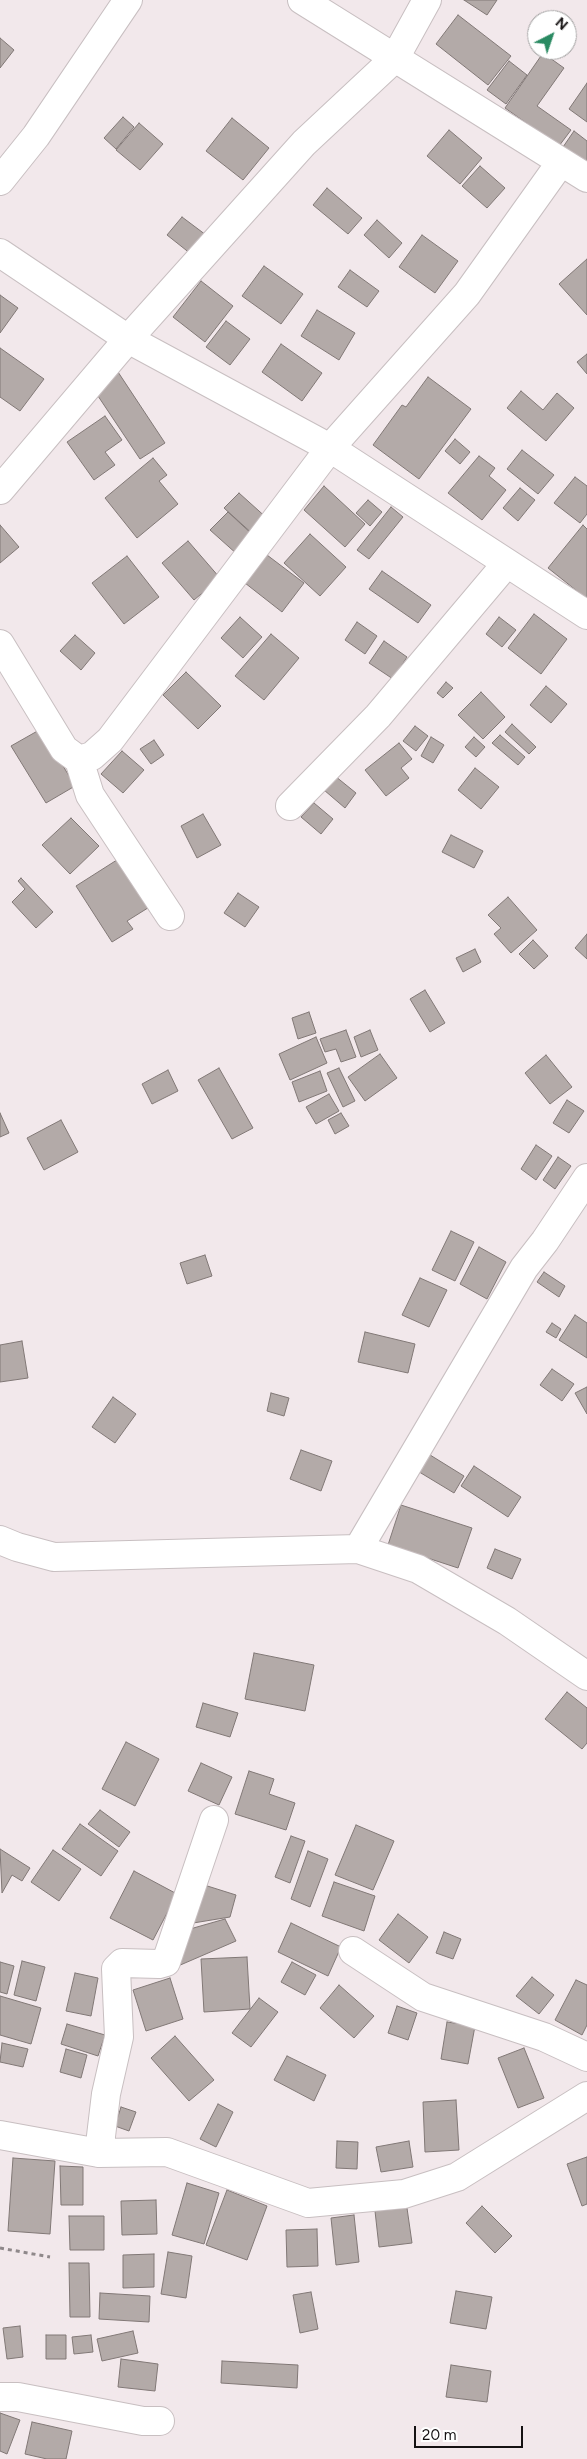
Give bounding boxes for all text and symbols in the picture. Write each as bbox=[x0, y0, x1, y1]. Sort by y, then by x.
north arrow bbox=[527, 10, 577, 60]
text: N bbox=[552, 14, 571, 34]
scale bar bbox=[417, 2416, 526, 2448]
text: 20 m bbox=[422, 2426, 456, 2444]

